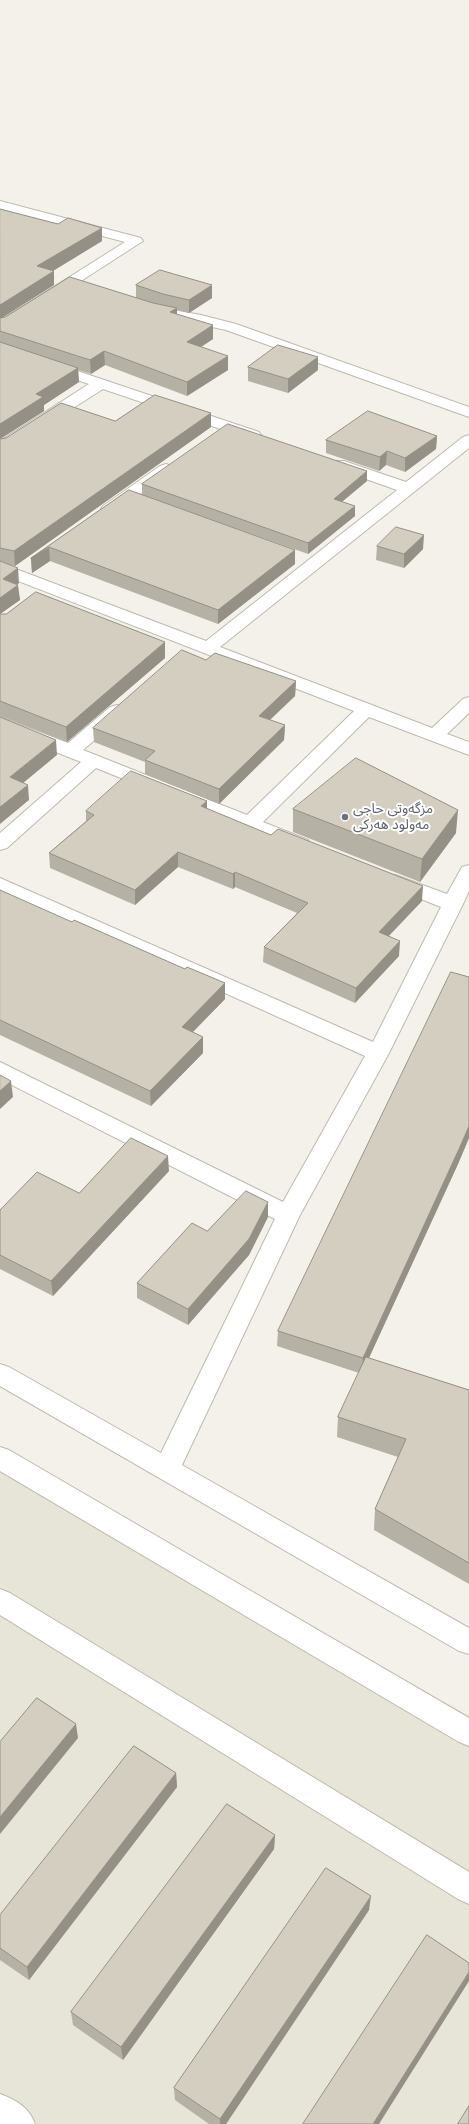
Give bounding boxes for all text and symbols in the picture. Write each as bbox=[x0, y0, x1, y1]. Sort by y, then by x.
place label: مزگەوتی حاجی مەولود هەرکی bbox=[353, 801, 433, 834]
marker: مزگەوتی حاجی مەولود هەرکی bbox=[340, 812, 350, 822]

